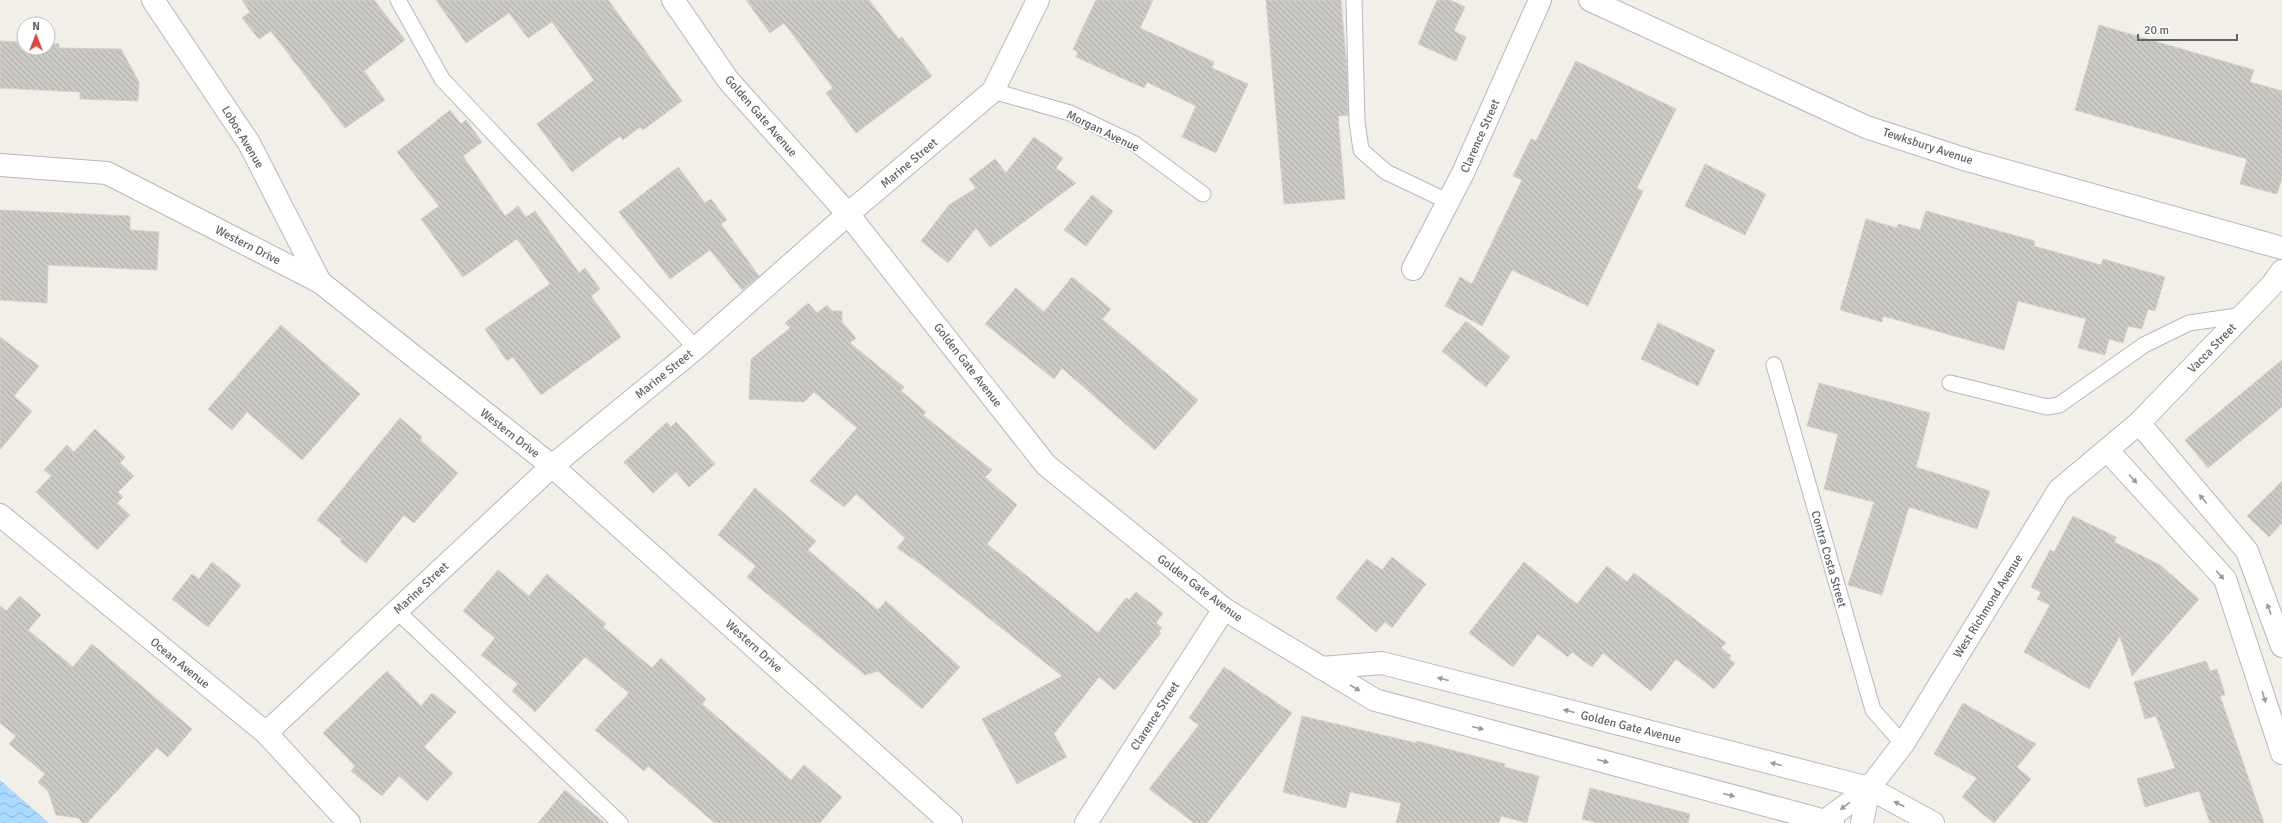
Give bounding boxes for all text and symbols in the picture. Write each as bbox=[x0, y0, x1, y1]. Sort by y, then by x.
north arrow bbox=[16, 16, 56, 56]
scale bar bbox=[2138, 16, 2237, 42]
text: N bbox=[32, 20, 40, 33]
text: 20 m bbox=[2144, 23, 2169, 38]
street label: Golden Gate Avenue bbox=[721, 73, 800, 160]
street label: Clarence Street bbox=[1458, 97, 1503, 175]
street label: Lobos Avenue bbox=[218, 103, 267, 171]
street label: Morgan Avenue bbox=[1064, 107, 1142, 156]
street label: Tewksbury Avenue bbox=[1881, 125, 1975, 168]
street label: Marine Street bbox=[878, 135, 941, 192]
street label: Western Drive bbox=[213, 223, 283, 268]
street label: Golden Gate Avenue bbox=[930, 320, 1005, 410]
street label: Vacca Street bbox=[2185, 320, 2240, 376]
street label: Marine Street bbox=[632, 346, 696, 402]
street label: Western Drive bbox=[477, 405, 542, 461]
one-way arrow bbox=[2128, 474, 2138, 484]
one-way arrow bbox=[2199, 494, 2208, 504]
street label: Contra Costa Street bbox=[1808, 509, 1850, 609]
street label: Golden Gate Avenue bbox=[1154, 551, 1245, 625]
street label: West Richmond Avenue bbox=[1950, 552, 2026, 661]
street label: Marine Street bbox=[391, 559, 452, 618]
one-way arrow bbox=[2216, 570, 2225, 580]
one-way arrow bbox=[2265, 603, 2271, 615]
street label: Western Drive bbox=[722, 617, 785, 676]
street label: Ocean Avenue bbox=[147, 635, 212, 692]
one-way arrow bbox=[1436, 676, 1448, 682]
street label: Clarence Street bbox=[1128, 679, 1183, 754]
one-way arrow bbox=[1349, 685, 1361, 692]
one-way arrow bbox=[2261, 692, 2267, 704]
one-way arrow bbox=[1562, 708, 1575, 714]
street label: Golden Gate Avenue bbox=[1579, 708, 1683, 747]
one-way arrow bbox=[1472, 725, 1484, 731]
one-way arrow bbox=[1597, 759, 1609, 765]
one-way arrow bbox=[1770, 761, 1782, 767]
one-way arrow bbox=[1723, 792, 1735, 798]
one-way arrow bbox=[1840, 801, 1851, 810]
one-way arrow bbox=[1893, 801, 1905, 808]

